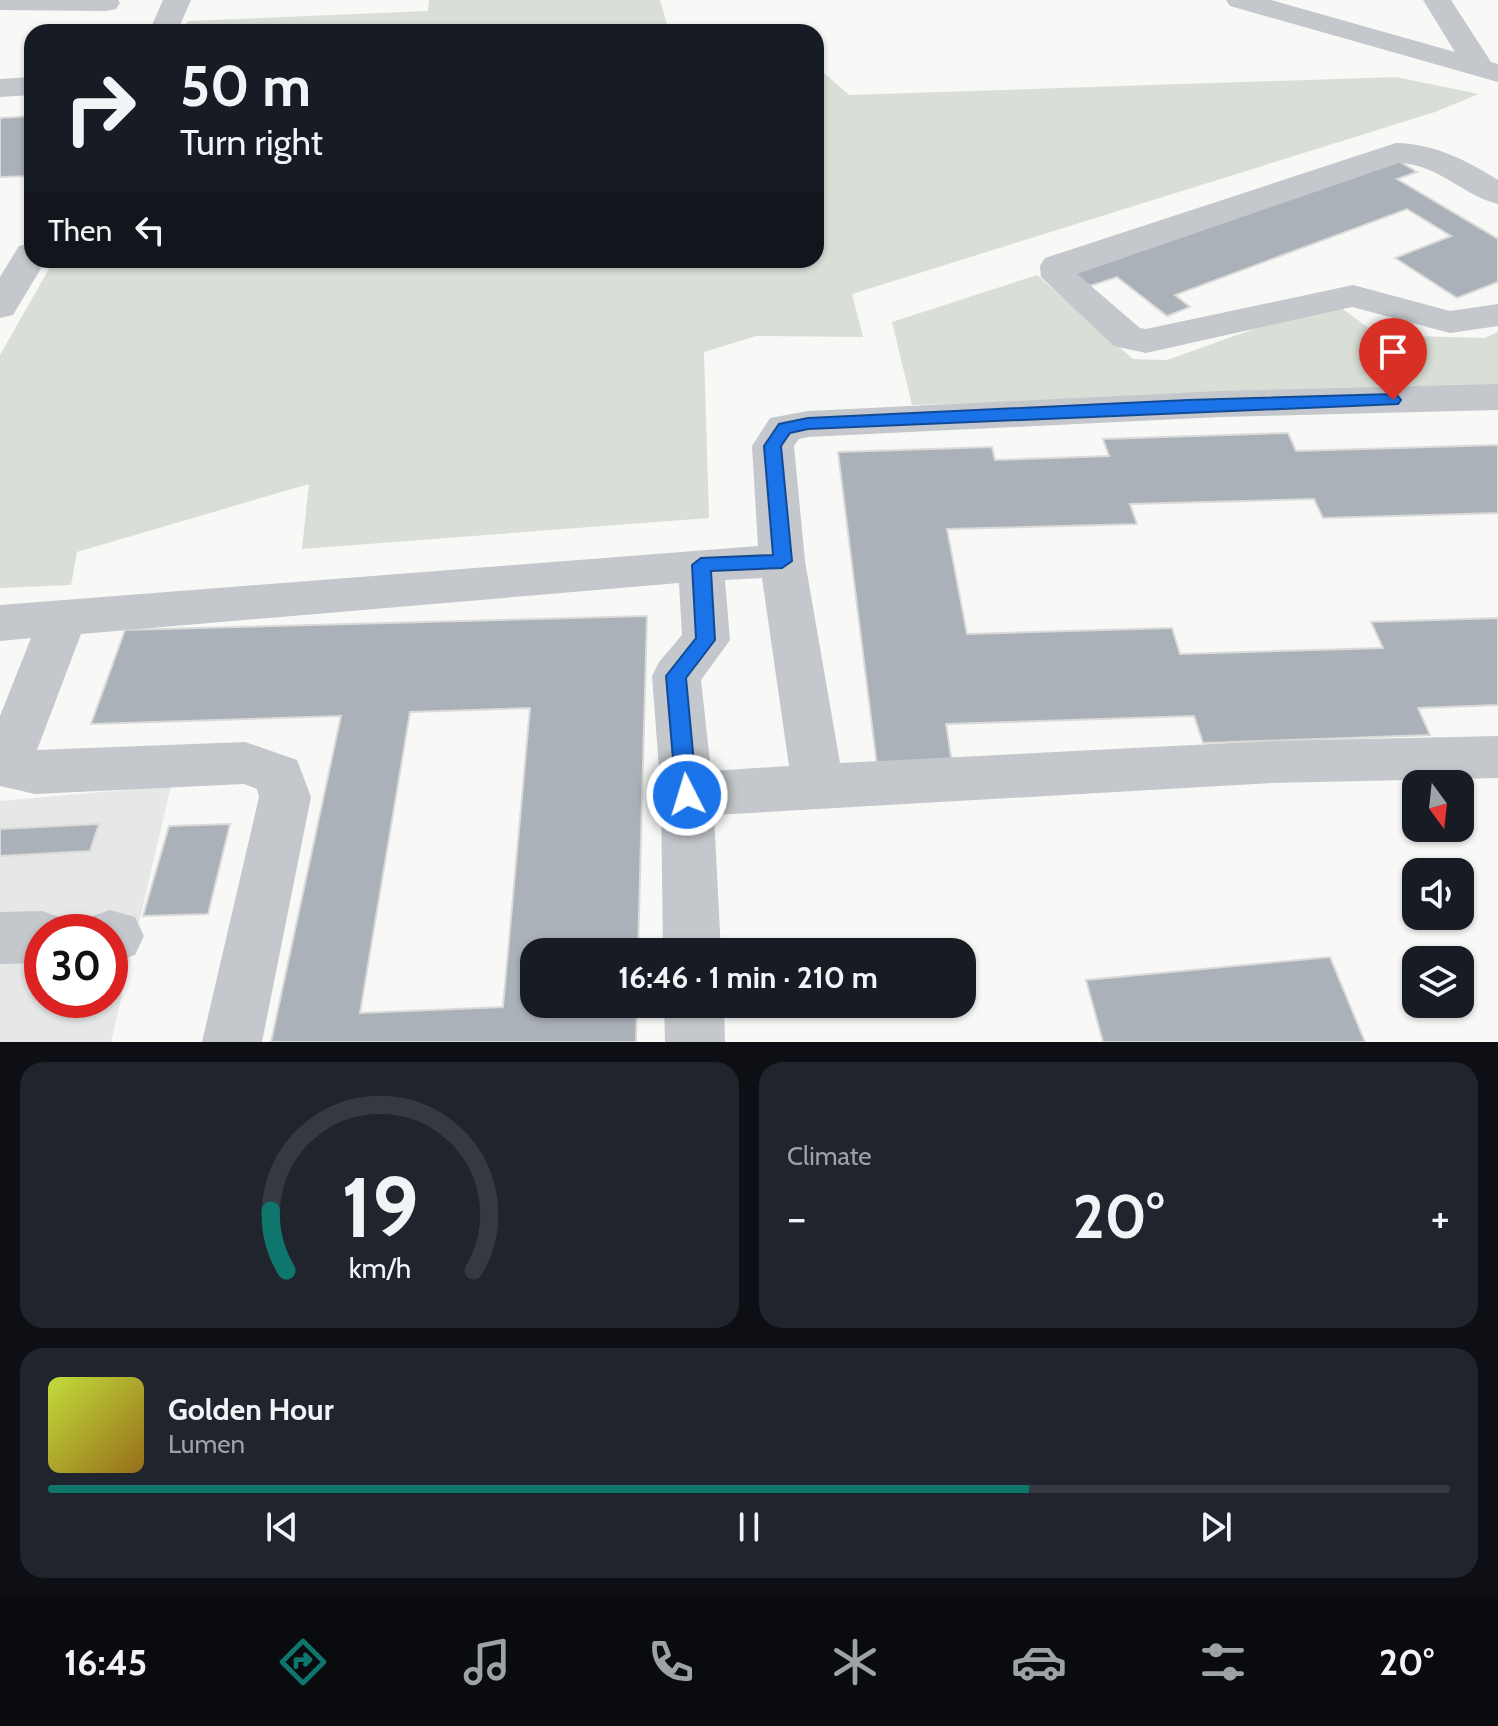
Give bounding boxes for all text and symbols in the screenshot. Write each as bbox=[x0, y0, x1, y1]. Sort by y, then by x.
text: 50 m bbox=[180, 52, 311, 120]
icon: right bbox=[48, 56, 152, 160]
text: Turn right bbox=[180, 120, 323, 164]
icon: left bbox=[128, 208, 172, 252]
text: Then bbox=[48, 212, 112, 249]
pin bbox=[1359, 318, 1427, 400]
icon: arrive bbox=[1371, 330, 1415, 374]
position arrow bbox=[645, 753, 729, 837]
north arrow bbox=[1402, 770, 1474, 842]
map controls bbox=[1402, 770, 1474, 1018]
button: sound bbox=[1402, 858, 1474, 930]
speed limit sign: 30 bbox=[24, 914, 128, 1018]
button: layers bbox=[1402, 946, 1474, 1018]
text: 16:46 · 1 min · 210 m bbox=[618, 959, 878, 996]
text: Climate bbox=[787, 1140, 872, 1172]
text: 19 bbox=[341, 1157, 418, 1258]
text: 20° bbox=[1073, 1180, 1164, 1253]
text: − bbox=[787, 1191, 806, 1244]
text: + bbox=[1431, 1191, 1450, 1244]
text: km/h bbox=[348, 1250, 411, 1285]
text: Golden Hour bbox=[168, 1391, 334, 1428]
text: Lumen bbox=[168, 1428, 245, 1460]
icon: previous bbox=[260, 1505, 304, 1549]
icon: pause bbox=[727, 1505, 771, 1549]
icon: next bbox=[1194, 1505, 1238, 1549]
icon: directions bbox=[275, 1634, 331, 1690]
icon: music bbox=[459, 1634, 515, 1690]
icon: phone bbox=[643, 1634, 699, 1690]
icon: climate bbox=[827, 1634, 883, 1690]
icon: car bbox=[1011, 1634, 1067, 1690]
icon: filters bbox=[1195, 1634, 1251, 1690]
text: 16:45 bbox=[64, 1640, 147, 1684]
text: 20° bbox=[1379, 1640, 1434, 1684]

